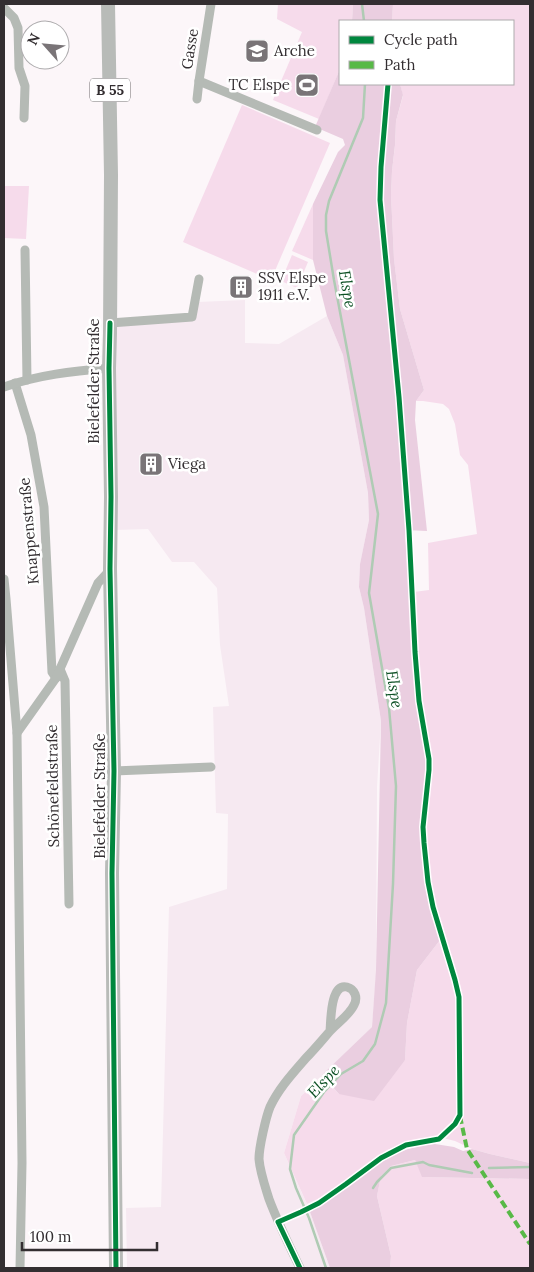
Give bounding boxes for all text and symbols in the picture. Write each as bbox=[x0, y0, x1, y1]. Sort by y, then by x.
north arrow bbox=[20, 20, 70, 70]
legend bbox=[339, 20, 514, 85]
street label: Gasse bbox=[177, 27, 202, 71]
text: N bbox=[23, 30, 44, 48]
text: Cycle path bbox=[384, 30, 458, 49]
school or university icon: Arche bbox=[244, 38, 270, 64]
place label: Arche bbox=[273, 41, 315, 60]
text: Path bbox=[384, 55, 415, 74]
sports icon: TC Elspe bbox=[294, 72, 320, 98]
place label: TC Elspe bbox=[229, 75, 290, 94]
road number: B 55 bbox=[90, 78, 130, 102]
place label: SSV Elspe 1911 e.V. bbox=[258, 268, 326, 304]
water label: Elspe bbox=[335, 269, 361, 310]
building icon: SSV Elspe 1911 e.V. bbox=[228, 274, 254, 300]
street label: Bielefelder Straße bbox=[84, 318, 103, 444]
building icon: Viega bbox=[138, 451, 164, 477]
place label: Viega bbox=[167, 454, 206, 473]
street label: Knappenstraße bbox=[14, 477, 43, 585]
water label: Elspe bbox=[382, 669, 408, 710]
street label: Schönefeldstraße bbox=[42, 724, 63, 848]
street label: Bielefelder Straße bbox=[90, 733, 109, 859]
water label: Elspe bbox=[303, 1060, 344, 1102]
scale bar bbox=[22, 1220, 158, 1252]
text: 100 m bbox=[30, 1227, 71, 1246]

